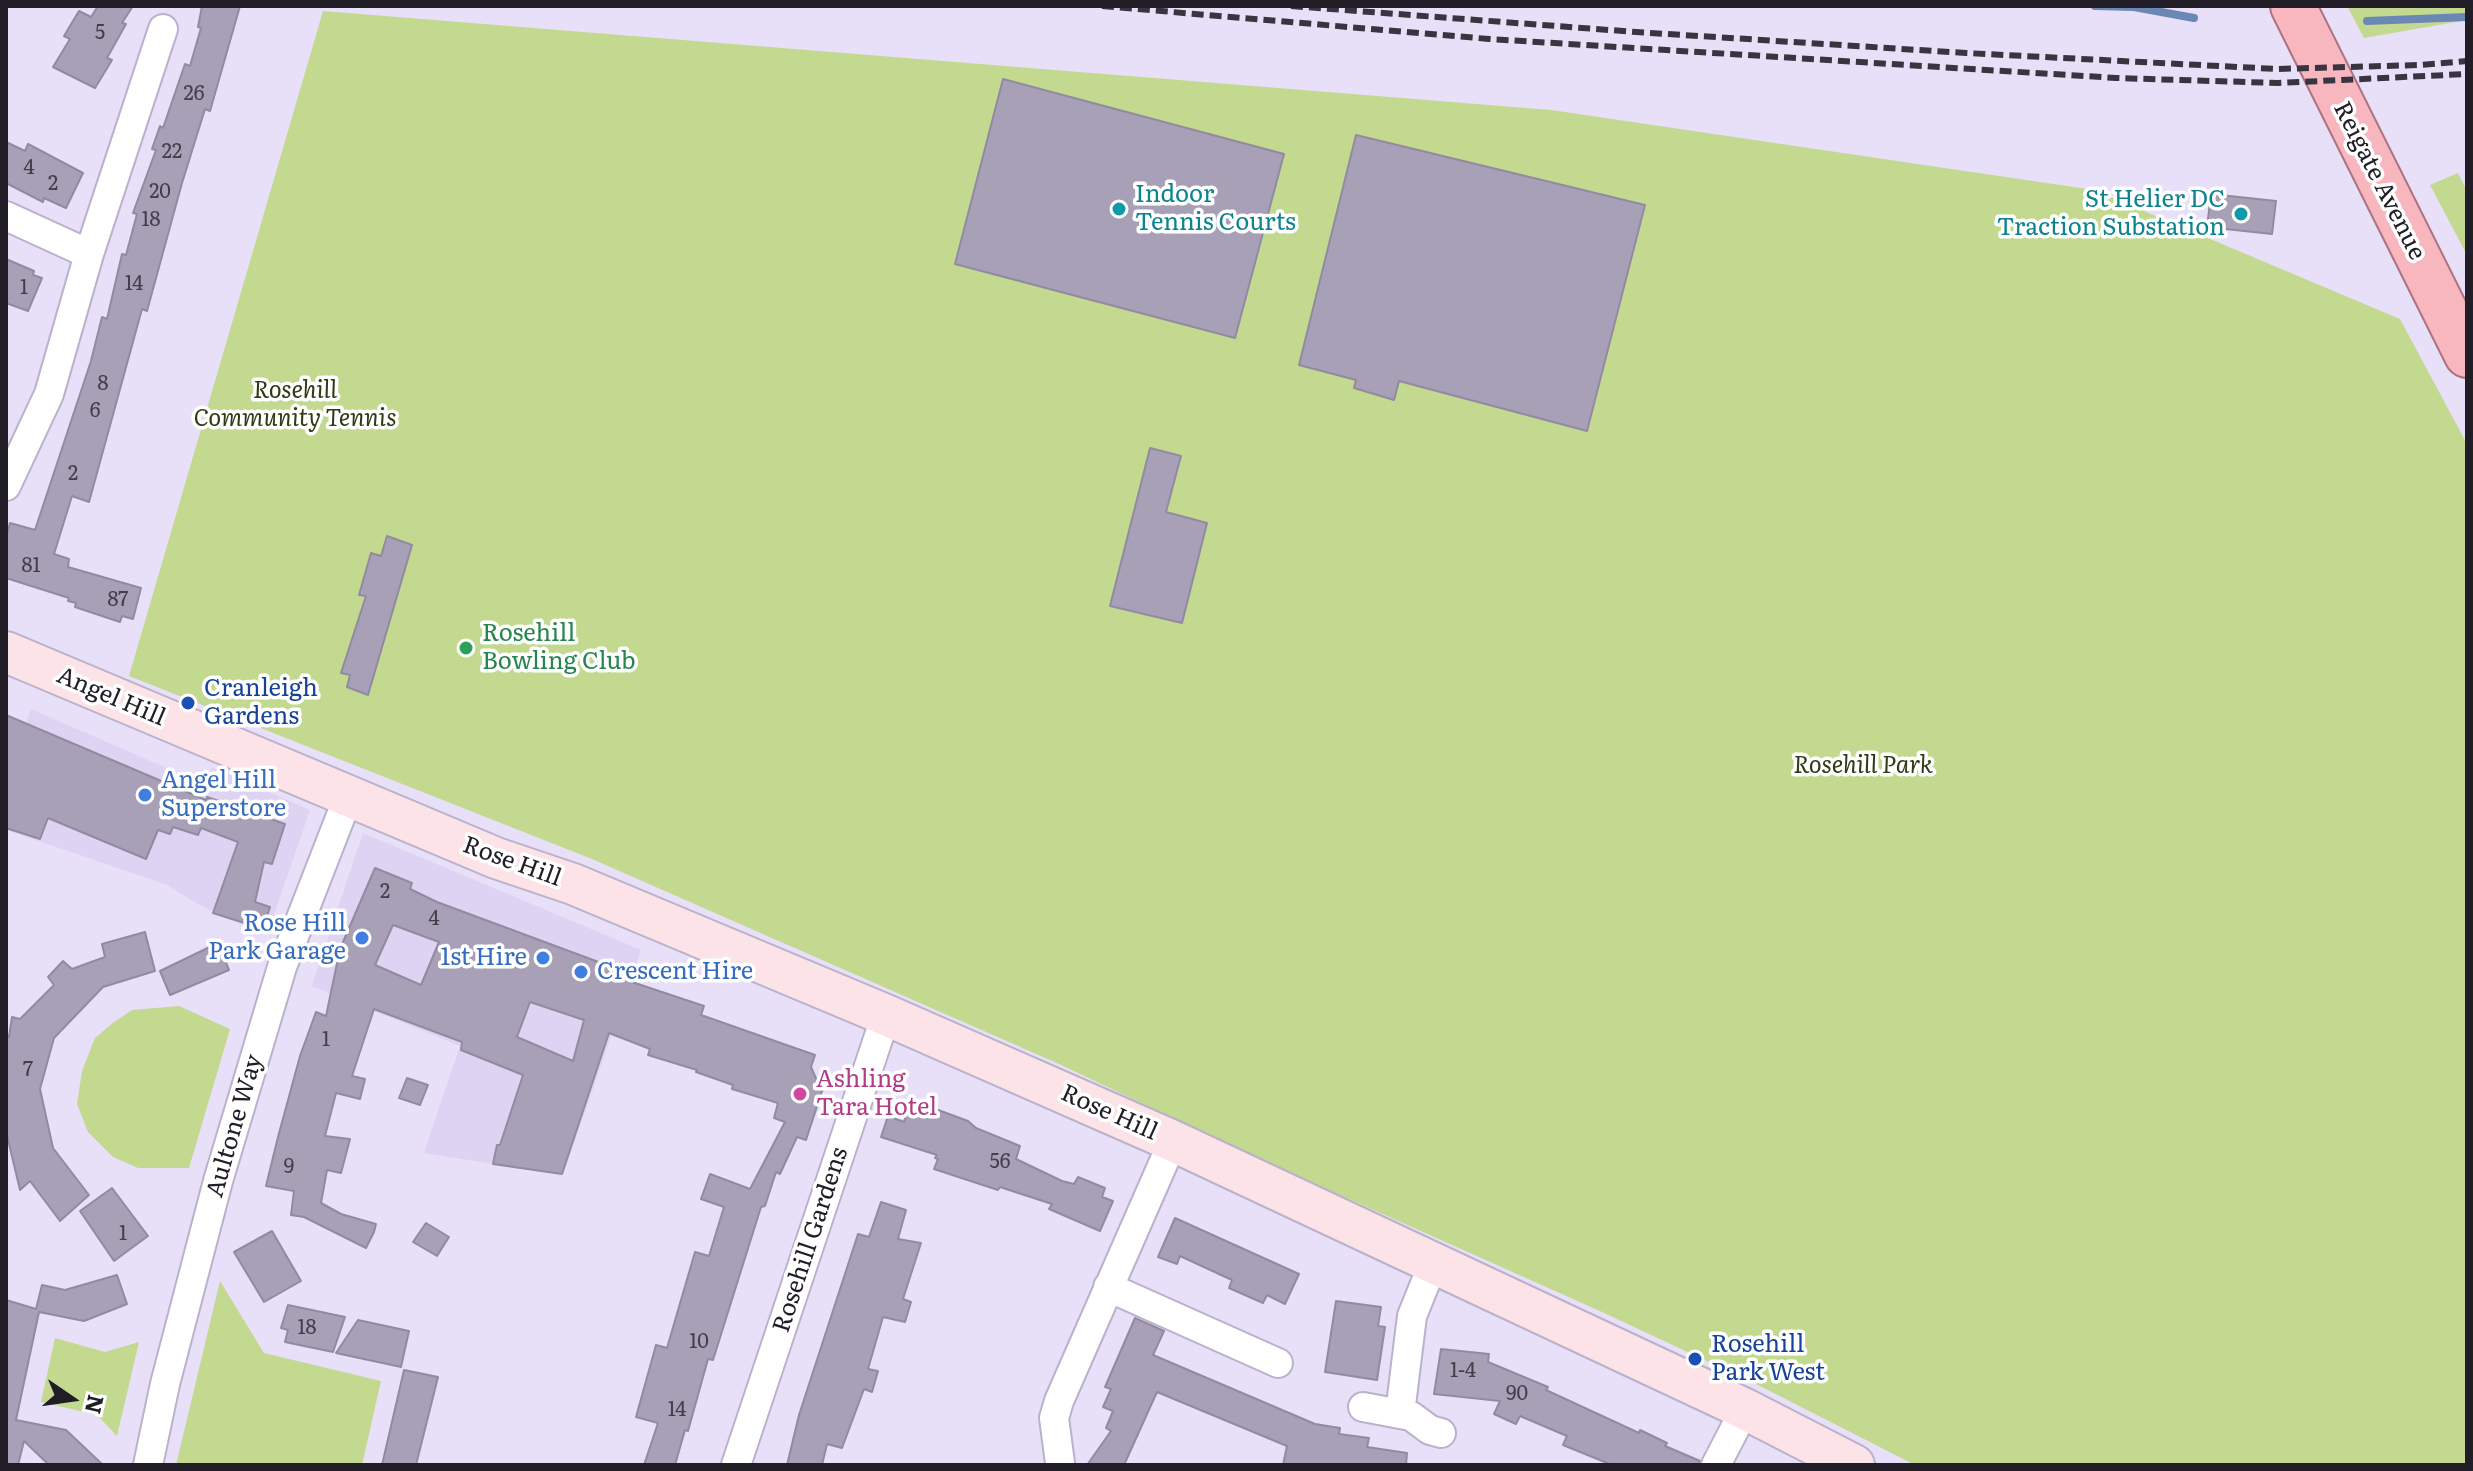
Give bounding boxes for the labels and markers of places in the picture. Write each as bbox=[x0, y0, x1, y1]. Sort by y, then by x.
place label: Indoor Tennis Courts bbox=[1135, 181, 1296, 237]
place label: St Helier DC Traction Substation bbox=[1997, 186, 2225, 242]
marker: Indoor Tennis Courts bbox=[1110, 200, 1128, 218]
marker: St Helier DC Traction Substation bbox=[2232, 205, 2250, 223]
place label: Rosehill Bowling Club bbox=[482, 620, 635, 676]
marker: Rosehill Bowling Club bbox=[457, 639, 475, 657]
place label: Cranleigh Gardens bbox=[204, 675, 318, 731]
marker: Cranleigh Gardens bbox=[179, 694, 197, 712]
place label: Angel Hill Superstore bbox=[161, 767, 286, 823]
marker: Angel Hill Superstore bbox=[136, 786, 154, 804]
place label: Rose Hill Park Garage bbox=[208, 910, 346, 966]
marker: Rose Hill Park Garage bbox=[353, 929, 371, 947]
place label: 1st Hire bbox=[440, 944, 527, 972]
marker: 1st Hire bbox=[534, 949, 552, 967]
place label: Crescent Hire bbox=[597, 958, 753, 986]
marker: Crescent Hire bbox=[572, 963, 590, 981]
place label: Ashling Tara Hotel bbox=[816, 1066, 937, 1122]
marker: Ashling Tara Hotel bbox=[791, 1085, 809, 1103]
place label: Rosehill Park West bbox=[1711, 1331, 1825, 1387]
marker: Rosehill Park West bbox=[1686, 1350, 1704, 1368]

